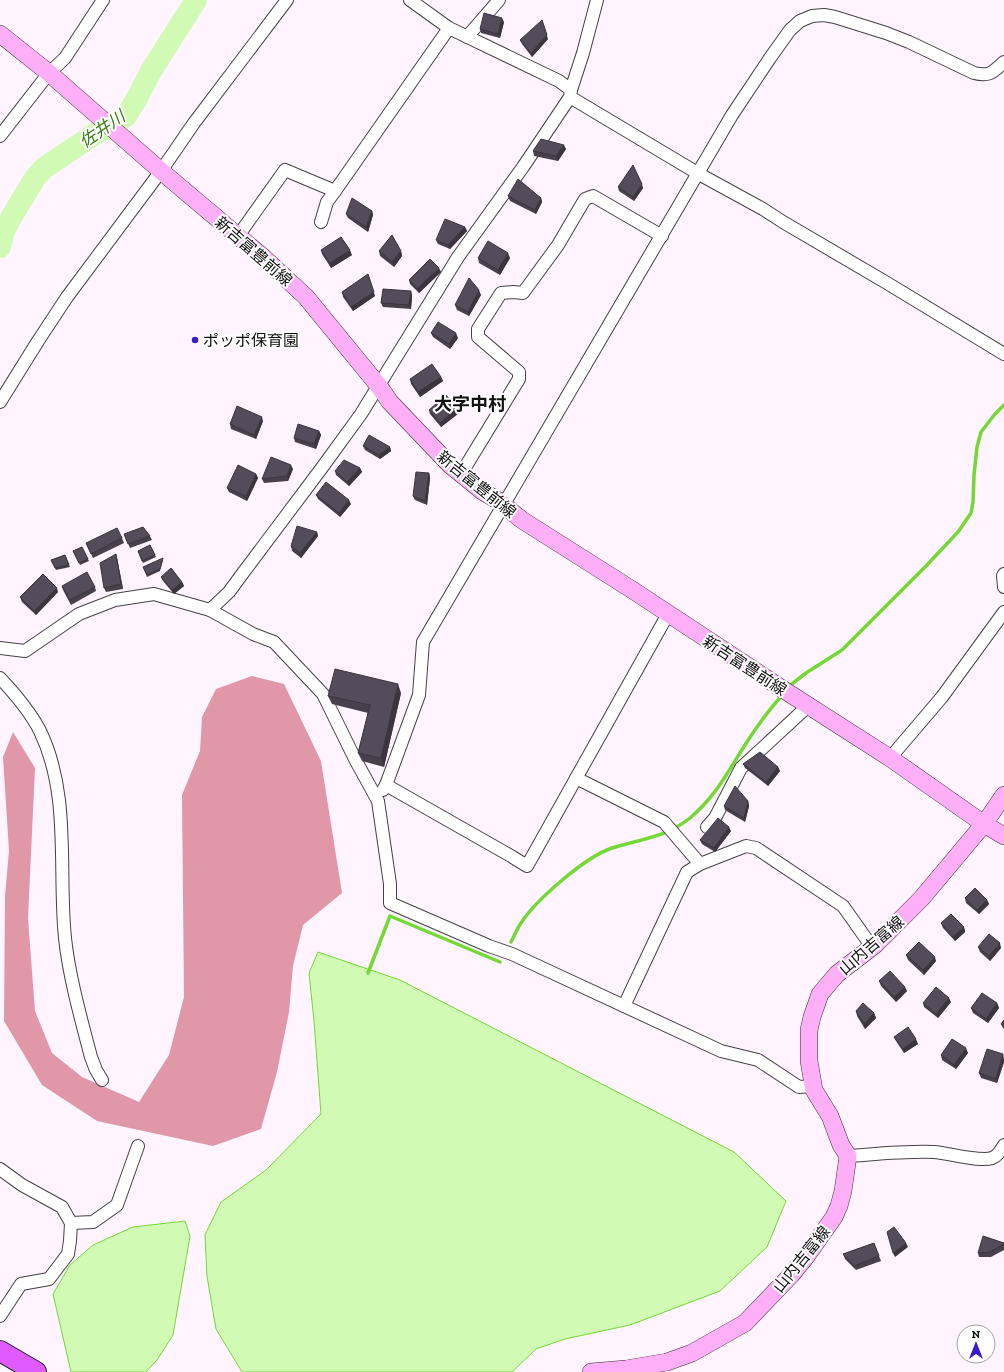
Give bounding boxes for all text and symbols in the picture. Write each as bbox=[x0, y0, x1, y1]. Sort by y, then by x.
water label: 佐井川 bbox=[75, 105, 130, 152]
street label: 新吉富豊前線 bbox=[211, 213, 296, 290]
place label: ポッポ保育園 bbox=[203, 331, 299, 350]
marker: ポッポ保育園 bbox=[190, 335, 200, 345]
district label: 大字中村 bbox=[434, 393, 506, 415]
street label: 新吉富豊前線 bbox=[433, 447, 520, 522]
street label: 新吉富豊前線 bbox=[699, 631, 790, 700]
street label: 山内吉富線 bbox=[835, 912, 908, 979]
street label: 山内吉富線 bbox=[769, 1222, 834, 1296]
north arrow bbox=[956, 1324, 996, 1364]
text: N bbox=[972, 1328, 981, 1341]

